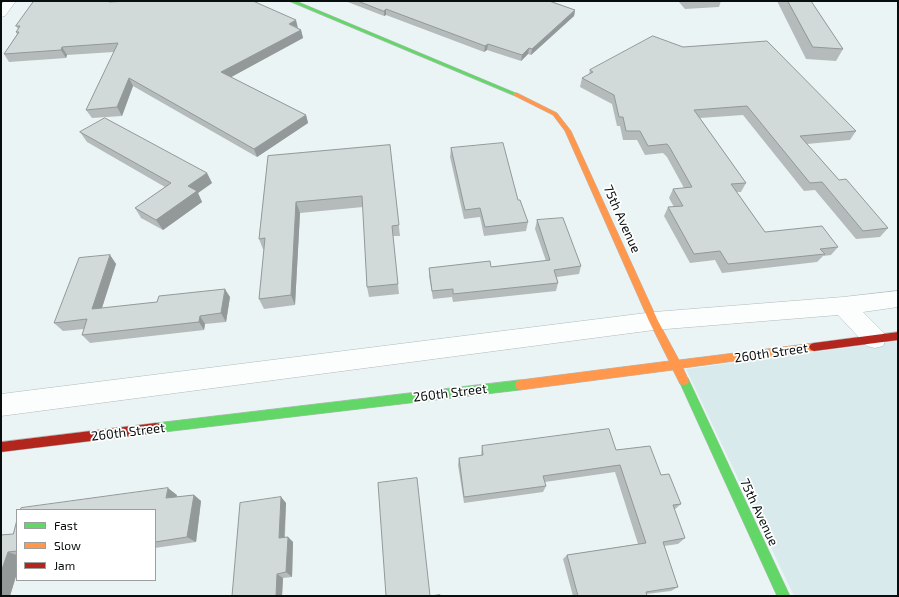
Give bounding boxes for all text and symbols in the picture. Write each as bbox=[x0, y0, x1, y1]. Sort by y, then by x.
street label: 75th Avenue bbox=[600, 183, 644, 255]
street label: 260th Street bbox=[733, 340, 809, 366]
street label: 260th Street bbox=[412, 381, 488, 405]
street label: 260th Street bbox=[90, 420, 166, 444]
street label: 75th Avenue bbox=[737, 476, 781, 548]
legend bbox=[16, 509, 156, 581]
text: Fast bbox=[54, 518, 77, 532]
text: Slow bbox=[54, 538, 81, 552]
text: Jam bbox=[54, 558, 75, 572]

